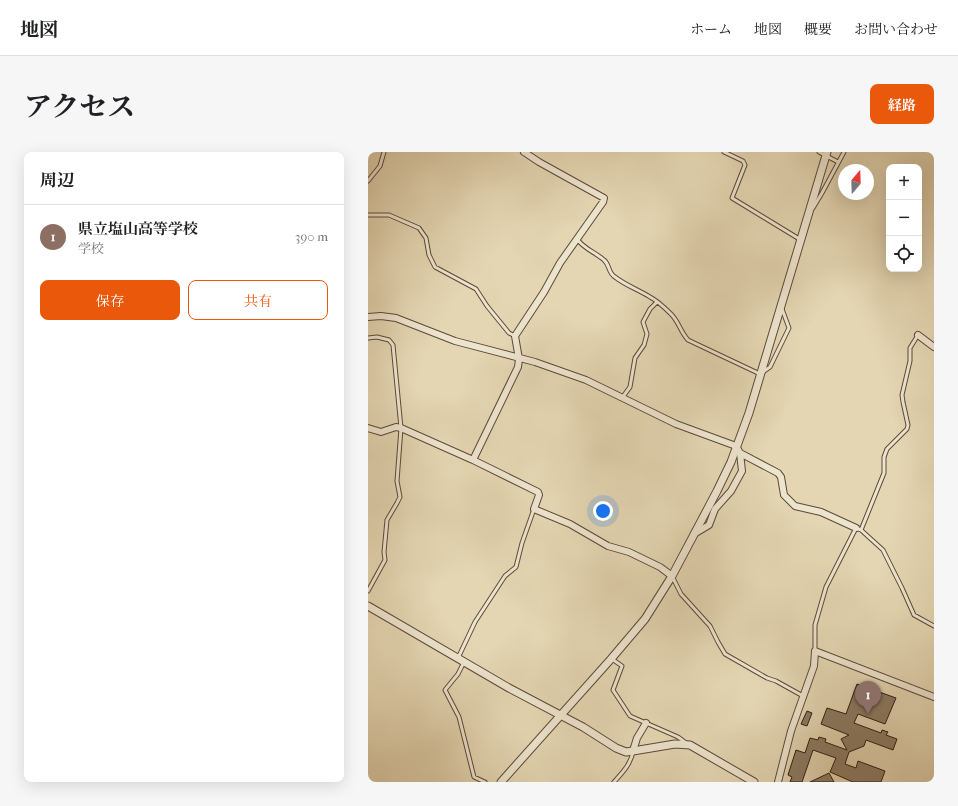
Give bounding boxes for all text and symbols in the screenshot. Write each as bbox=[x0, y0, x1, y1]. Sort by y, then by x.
text: 地図 bbox=[20, 19, 58, 41]
text: ホーム bbox=[690, 21, 732, 38]
text: 地図 bbox=[754, 21, 782, 38]
text: 概要 bbox=[804, 21, 832, 38]
text: お問い合わせ bbox=[854, 21, 938, 38]
button: 経路 bbox=[870, 84, 934, 124]
text: アクセス bbox=[24, 90, 135, 123]
north arrow bbox=[838, 164, 874, 200]
map controls bbox=[886, 164, 922, 272]
button: + bbox=[886, 164, 922, 200]
text: 周辺 bbox=[40, 170, 74, 190]
button: − bbox=[886, 200, 922, 236]
text: 県立塩山高等学校 bbox=[78, 220, 198, 238]
text: 1 bbox=[51, 229, 55, 244]
text: 390 m bbox=[295, 229, 328, 244]
button: locate bbox=[886, 236, 922, 272]
text: 学校 bbox=[78, 241, 104, 256]
button: 保存 bbox=[40, 280, 180, 320]
button: 共有 bbox=[188, 280, 328, 320]
your location bbox=[593, 501, 613, 521]
pin: 1 bbox=[855, 681, 881, 714]

